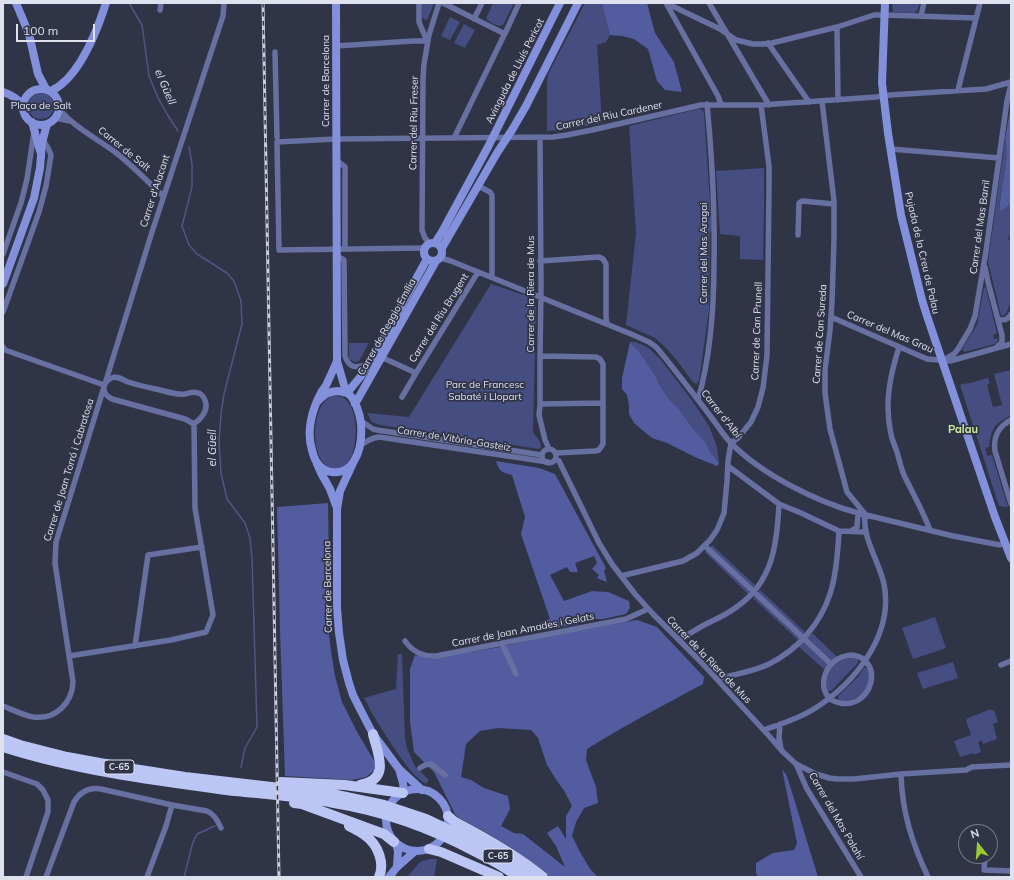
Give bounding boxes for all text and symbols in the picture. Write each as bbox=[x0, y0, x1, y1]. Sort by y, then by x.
scale bar bbox=[18, 16, 97, 42]
street label: Avinguda de Lluís Pericot bbox=[483, 16, 547, 126]
text: 100 m bbox=[23, 23, 58, 38]
street label: Carrer de Barcelona bbox=[320, 35, 332, 127]
water label: el Güell bbox=[152, 67, 178, 107]
street label: Carrer del Riu Freser bbox=[407, 76, 421, 170]
street label: Carrer del Riu Cardener bbox=[555, 99, 663, 133]
park label: Plaça de Salt bbox=[11, 100, 71, 112]
street label: Carrer de Salt bbox=[95, 124, 153, 174]
street label: Carrer d'Alacant bbox=[138, 153, 172, 229]
street label: Carrer del Mas Barril bbox=[967, 179, 993, 275]
street label: Pujada de la Creu de Palau bbox=[902, 191, 942, 315]
street label: Carrer del Mas Aragai bbox=[698, 202, 710, 304]
street label: Carrer de la Riera de Mus bbox=[525, 236, 537, 352]
street label: Carrer del Riu Brugent bbox=[407, 271, 471, 365]
street label: Carrer de Reggio Emília bbox=[355, 277, 419, 377]
street label: Carrer de Can Prunell bbox=[749, 282, 765, 380]
street label: Carrer de Can Sureda bbox=[811, 284, 829, 384]
street label: Carrer del Mas Grau bbox=[845, 308, 935, 356]
park label: Parc de Francesc Sabaté i Llopart bbox=[446, 379, 524, 402]
street label: Carrer d'Albí bbox=[698, 388, 744, 440]
street label: Carrer de Joan Torró i Cabratosa bbox=[41, 397, 97, 543]
district label: Palau bbox=[948, 423, 978, 437]
street label: Carrer de Vitòria-Gasteiz bbox=[396, 424, 512, 454]
water label: el Güell bbox=[206, 429, 220, 467]
street label: Carrer de Barcelona bbox=[321, 541, 335, 633]
street label: Carrer de Joan Amades i Gelats bbox=[451, 610, 595, 650]
street label: Carrer de la Riera de Mus bbox=[664, 614, 754, 706]
road number: C-65 bbox=[104, 760, 134, 774]
street label: Carrer del Mas Palahí bbox=[806, 770, 866, 862]
north arrow bbox=[958, 824, 998, 864]
text: N bbox=[969, 826, 981, 841]
road number: C-65 bbox=[483, 849, 513, 863]

